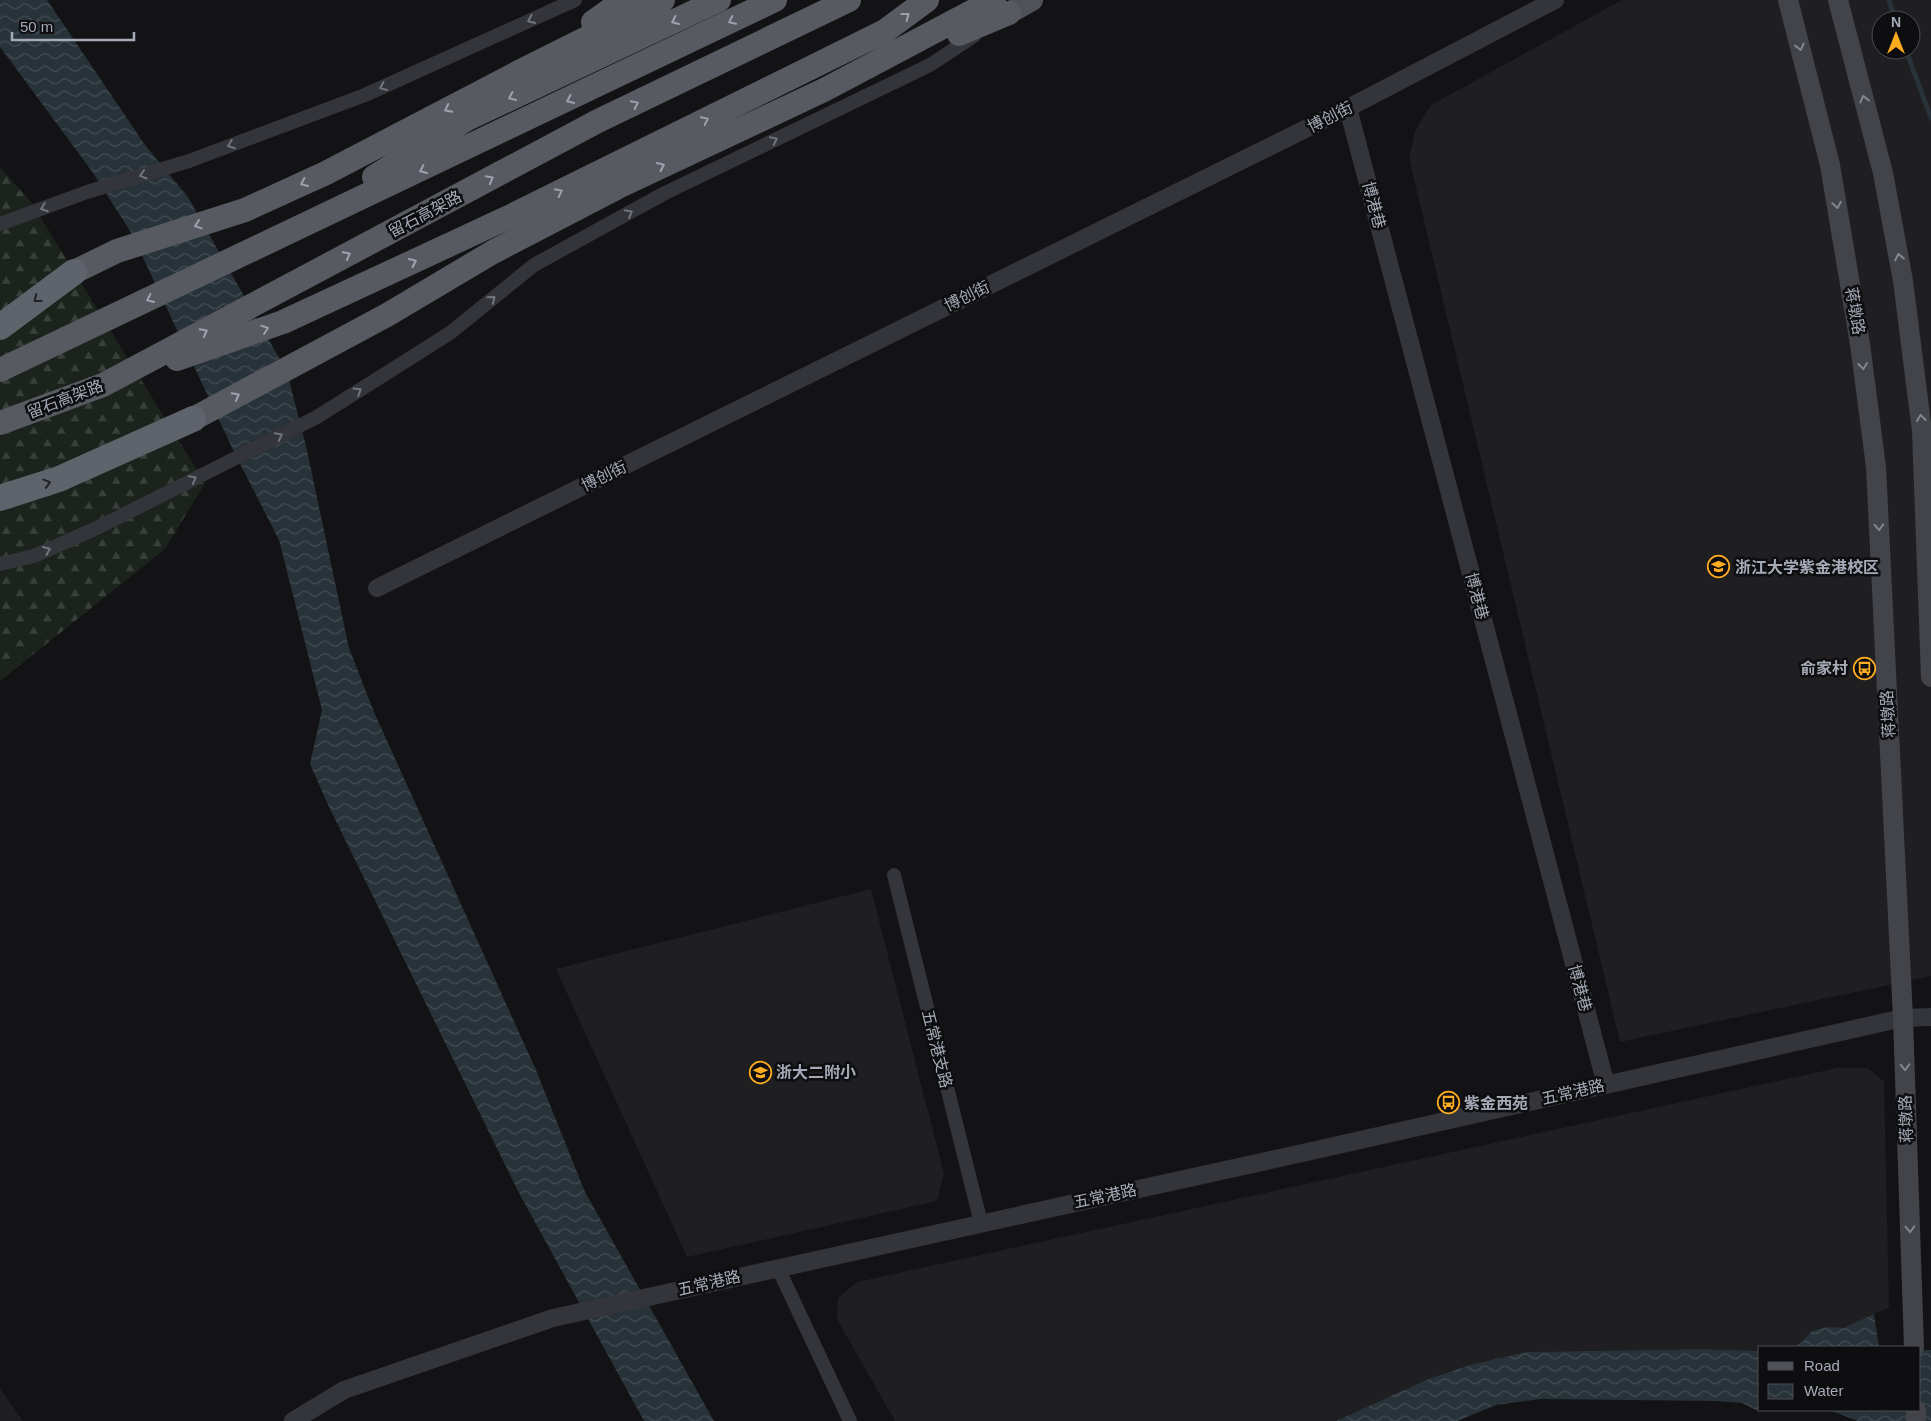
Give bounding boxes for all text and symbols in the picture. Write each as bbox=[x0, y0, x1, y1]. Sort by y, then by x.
scale bar bbox=[12, 10, 135, 42]
north arrow bbox=[1871, 10, 1921, 60]
one-way arrow bbox=[900, 13, 909, 21]
one-way arrow bbox=[527, 14, 536, 24]
text: N bbox=[1891, 14, 1901, 30]
one-way arrow bbox=[671, 15, 680, 25]
one-way arrow bbox=[728, 15, 737, 25]
text: 50 m bbox=[20, 18, 53, 35]
one-way arrow bbox=[1794, 43, 1805, 52]
one-way arrow bbox=[379, 81, 388, 91]
one-way arrow bbox=[508, 91, 517, 102]
one-way arrow bbox=[566, 93, 575, 103]
one-way arrow bbox=[1859, 94, 1870, 103]
street label: 博创街 bbox=[1305, 99, 1355, 135]
one-way arrow bbox=[629, 100, 638, 110]
one-way arrow bbox=[444, 103, 453, 113]
one-way arrow bbox=[700, 116, 709, 126]
one-way arrow bbox=[769, 136, 778, 147]
one-way arrow bbox=[227, 139, 236, 149]
one-way arrow bbox=[656, 162, 665, 173]
one-way arrow bbox=[419, 163, 428, 174]
one-way arrow bbox=[139, 169, 147, 179]
one-way arrow bbox=[485, 175, 494, 185]
one-way arrow bbox=[300, 177, 309, 187]
street label: 博港巷 bbox=[1360, 180, 1388, 230]
street label: 留石高架路 bbox=[386, 188, 464, 240]
one-way arrow bbox=[554, 188, 563, 198]
one-way arrow bbox=[1831, 201, 1841, 210]
one-way arrow bbox=[40, 202, 48, 212]
one-way arrow bbox=[624, 209, 633, 219]
one-way arrow bbox=[194, 220, 203, 230]
one-way arrow bbox=[342, 252, 351, 262]
one-way arrow bbox=[1894, 253, 1905, 262]
one-way arrow bbox=[408, 258, 417, 268]
street label: 博创街 bbox=[942, 278, 992, 314]
street label: 蒋墩路 bbox=[1842, 286, 1868, 336]
one-way arrow bbox=[146, 293, 155, 304]
one-way arrow bbox=[34, 294, 43, 302]
one-way arrow bbox=[486, 297, 495, 305]
one-way arrow bbox=[260, 324, 268, 334]
one-way arrow bbox=[198, 328, 207, 338]
one-way arrow bbox=[1857, 362, 1868, 370]
street label: 留石高架路 bbox=[25, 377, 105, 421]
one-way arrow bbox=[352, 387, 361, 397]
one-way arrow bbox=[231, 392, 240, 402]
one-way arrow bbox=[1916, 414, 1927, 422]
one-way arrow bbox=[273, 432, 282, 442]
street label: 博创街 bbox=[579, 458, 629, 494]
one-way arrow bbox=[188, 475, 197, 486]
one-way arrow bbox=[42, 479, 50, 489]
one-way arrow bbox=[1873, 524, 1884, 532]
one-way arrow bbox=[42, 546, 51, 556]
school or university icon: 浙江大学紫金港校区 bbox=[1707, 555, 1731, 579]
place label: 浙江大学紫金港校区 bbox=[1735, 558, 1879, 576]
street label: 博港巷 bbox=[1463, 571, 1491, 621]
bus stop icon: 俞家村 bbox=[1852, 656, 1876, 680]
place label: 俞家村 bbox=[1800, 659, 1848, 677]
street label: 蒋墩路 bbox=[1878, 690, 1898, 738]
street label: 博港巷 bbox=[1566, 963, 1594, 1013]
street label: 五常港支路 bbox=[919, 1008, 955, 1090]
school or university icon: 浙大二附小 bbox=[748, 1060, 772, 1084]
one-way arrow bbox=[1899, 1063, 1910, 1071]
place label: 浙大二附小 bbox=[776, 1064, 856, 1081]
street label: 五常港路 bbox=[1540, 1077, 1606, 1107]
bus stop icon: 紫金西苑 bbox=[1436, 1091, 1460, 1115]
place label: 紫金西苑 bbox=[1464, 1095, 1528, 1112]
street label: 蒋墩路 bbox=[1897, 1095, 1915, 1143]
street label: 五常港路 bbox=[1072, 1181, 1138, 1211]
one-way arrow bbox=[1905, 1226, 1915, 1233]
street label: 五常港路 bbox=[676, 1268, 742, 1298]
legend bbox=[1758, 1346, 1921, 1411]
text: Road bbox=[1804, 1357, 1840, 1374]
text: Water bbox=[1804, 1382, 1843, 1399]

